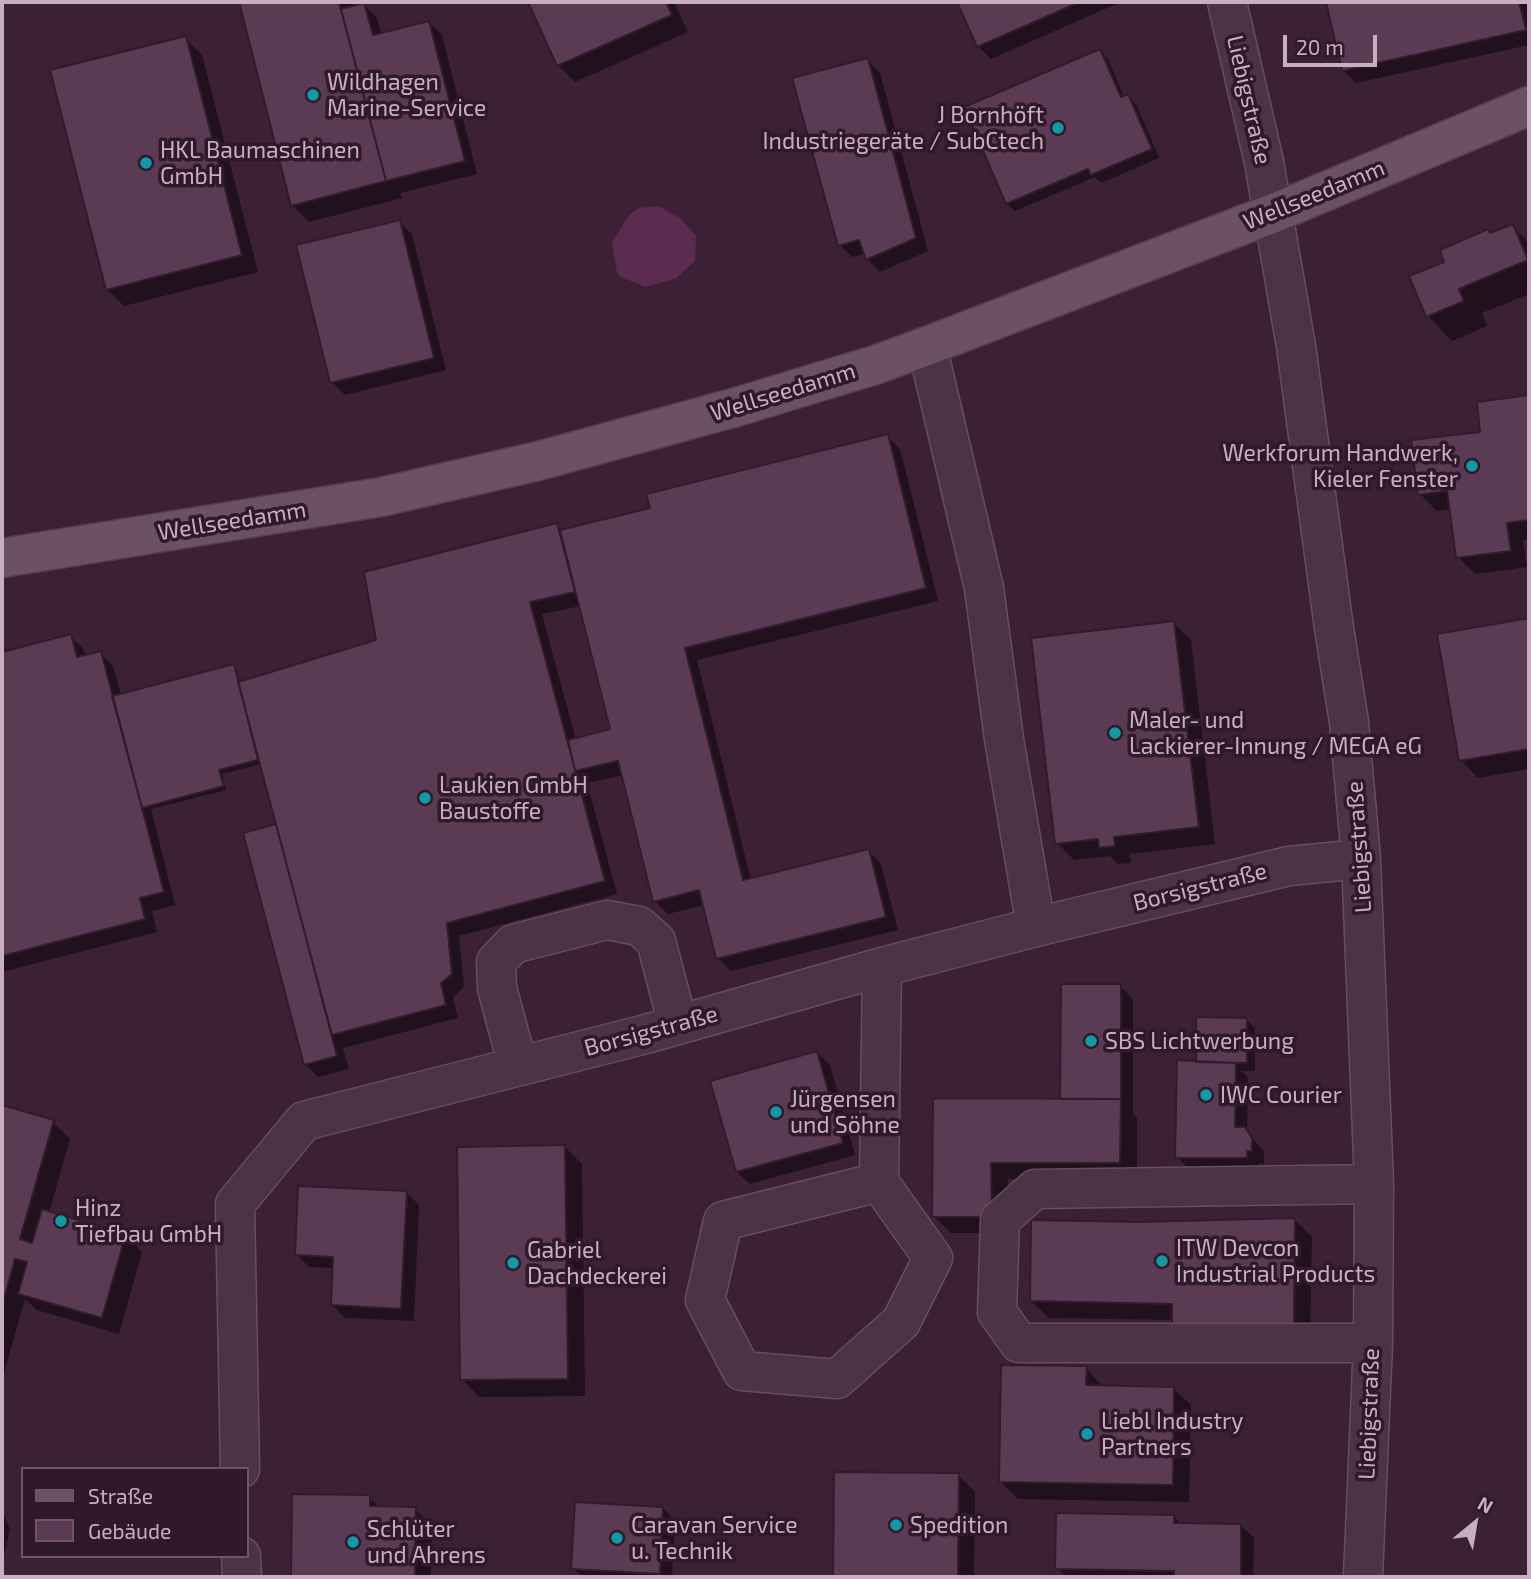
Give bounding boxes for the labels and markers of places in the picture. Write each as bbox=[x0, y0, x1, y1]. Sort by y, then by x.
place label: Wildhagen Marine-Service bbox=[327, 68, 486, 122]
marker: Wildhagen Marine-Service bbox=[305, 87, 321, 103]
place label: J Bornhöft Industriegeräte / SubCtech bbox=[763, 101, 1044, 155]
marker: J Bornhöft Industriegeräte / SubCtech bbox=[1050, 120, 1066, 136]
place label: HKL Baumaschinen GmbH bbox=[160, 136, 360, 190]
marker: HKL Baumaschinen GmbH bbox=[138, 155, 154, 171]
place label: Werkforum Handwerk, Kieler Fenster bbox=[1222, 439, 1458, 493]
marker: Werkforum Handwerk, Kieler Fenster bbox=[1464, 458, 1480, 474]
place label: Maler- und Lackierer-Innung / MEGA eG bbox=[1129, 706, 1422, 760]
marker: Maler- und Lackierer-Innung / MEGA eG bbox=[1107, 725, 1123, 741]
place label: Laukien GmbH Baustoffe bbox=[439, 771, 588, 825]
marker: Laukien GmbH Baustoffe bbox=[417, 790, 433, 806]
place label: SBS Lichtwerbung bbox=[1105, 1027, 1294, 1055]
marker: SBS Lichtwerbung bbox=[1083, 1033, 1099, 1049]
place label: IWC Courier bbox=[1220, 1081, 1342, 1109]
place label: Jürgensen und Söhne bbox=[790, 1085, 900, 1139]
marker: IWC Courier bbox=[1198, 1087, 1214, 1103]
marker: Jürgensen und Söhne bbox=[768, 1104, 784, 1120]
place label: Hinz Tiefbau GmbH bbox=[75, 1194, 222, 1248]
marker: Hinz Tiefbau GmbH bbox=[53, 1213, 69, 1229]
place label: ITW Devcon Industrial Products bbox=[1176, 1234, 1375, 1288]
place label: Gabriel Dachdeckerei bbox=[527, 1236, 667, 1290]
marker: ITW Devcon Industrial Products bbox=[1154, 1253, 1170, 1269]
marker: Gabriel Dachdeckerei bbox=[505, 1255, 521, 1271]
place label: Liebl Industry Partners bbox=[1101, 1407, 1243, 1461]
marker: Liebl Industry Partners bbox=[1079, 1426, 1095, 1442]
place label: Caravan Service u. Technik bbox=[631, 1511, 798, 1565]
place label: Spedition bbox=[910, 1511, 1008, 1539]
place label: Schlüter und Ahrens bbox=[367, 1515, 486, 1569]
marker: Spedition bbox=[888, 1517, 904, 1533]
marker: Caravan Service u. Technik bbox=[609, 1530, 625, 1546]
marker: Schlüter und Ahrens bbox=[345, 1534, 361, 1550]

